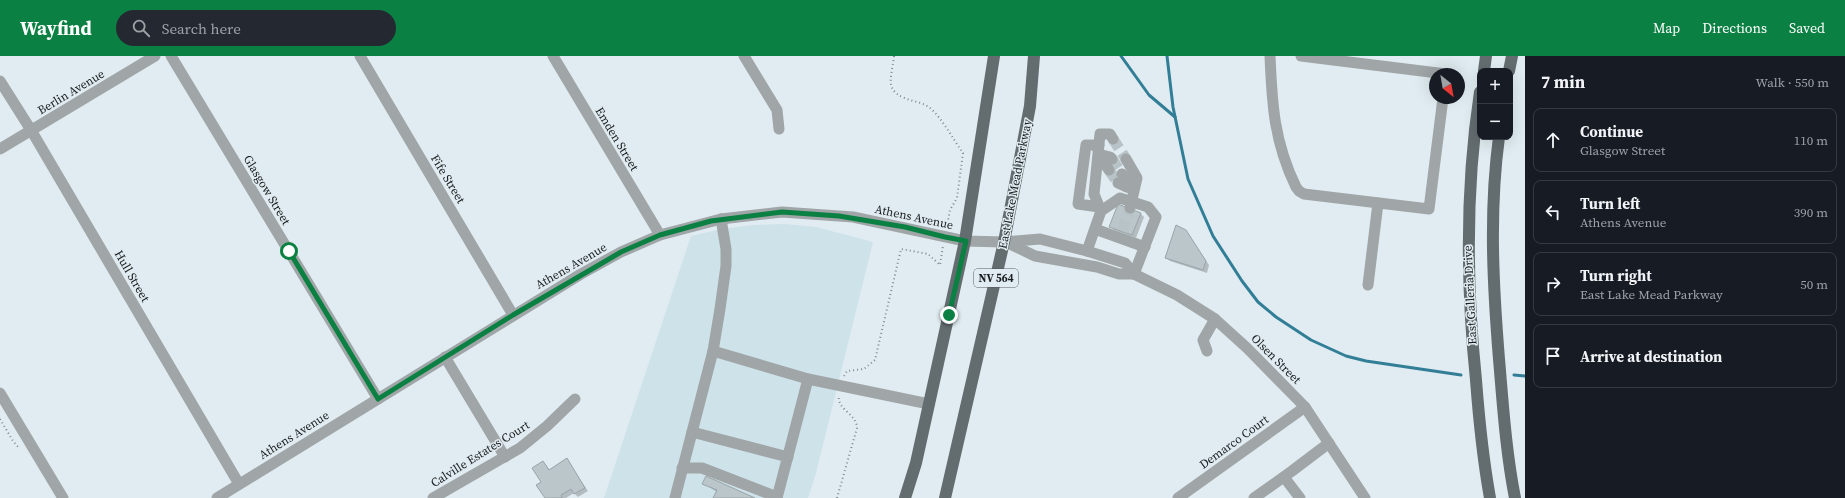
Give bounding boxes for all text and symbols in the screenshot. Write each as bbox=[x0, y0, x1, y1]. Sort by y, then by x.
search box bbox=[116, 10, 396, 46]
text: Wayfind bbox=[20, 15, 92, 41]
icon: search bbox=[130, 17, 152, 39]
text: Search here bbox=[162, 18, 241, 39]
text: Map bbox=[1653, 18, 1680, 38]
text: Directions bbox=[1702, 18, 1767, 38]
text: Saved bbox=[1789, 18, 1825, 38]
street label: Berlin Avenue bbox=[35, 66, 107, 118]
north arrow bbox=[1429, 68, 1465, 104]
map controls bbox=[1477, 68, 1513, 140]
button: + bbox=[1477, 68, 1513, 104]
text: 7 min bbox=[1541, 70, 1585, 94]
text: Walk · 550 m bbox=[1756, 74, 1829, 91]
street label: Emden Street bbox=[592, 104, 642, 174]
button: − bbox=[1477, 104, 1513, 140]
street label: East Lake Mead Parkway bbox=[995, 117, 1036, 250]
text: Continue bbox=[1580, 121, 1643, 142]
icon: ahead bbox=[1542, 129, 1564, 151]
text: 110 m bbox=[1794, 132, 1828, 149]
text: Glasgow Street bbox=[1580, 142, 1665, 159]
street label: Glasgow Street bbox=[240, 152, 294, 228]
street label: Fife Street bbox=[427, 152, 469, 207]
text: Turn left bbox=[1580, 193, 1640, 214]
street label: Athens Avenue bbox=[873, 201, 955, 233]
icon: left bbox=[1542, 201, 1564, 223]
text: 390 m bbox=[1794, 204, 1828, 221]
text: Athens Avenue bbox=[1580, 214, 1666, 231]
street label: Athens Avenue bbox=[533, 239, 609, 293]
route start bbox=[280, 242, 298, 260]
street label: East Galleria Drive bbox=[1459, 245, 1481, 345]
street label: Hull Street bbox=[111, 247, 153, 305]
text: Turn right bbox=[1580, 265, 1652, 286]
road number: NV 564 bbox=[974, 269, 1018, 287]
icon: right bbox=[1542, 273, 1564, 295]
text: 50 m bbox=[1800, 276, 1828, 293]
text: East Lake Mead Parkway bbox=[1580, 286, 1723, 303]
route end bbox=[940, 306, 958, 324]
street label: Olsen Street bbox=[1248, 331, 1305, 388]
icon: arrive bbox=[1542, 345, 1564, 367]
text: Arrive at destination bbox=[1580, 346, 1722, 367]
street label: Athens Avenue bbox=[256, 407, 332, 463]
street label: Demarco Court bbox=[1196, 411, 1272, 473]
street label: Calville Estates Court bbox=[428, 417, 532, 491]

